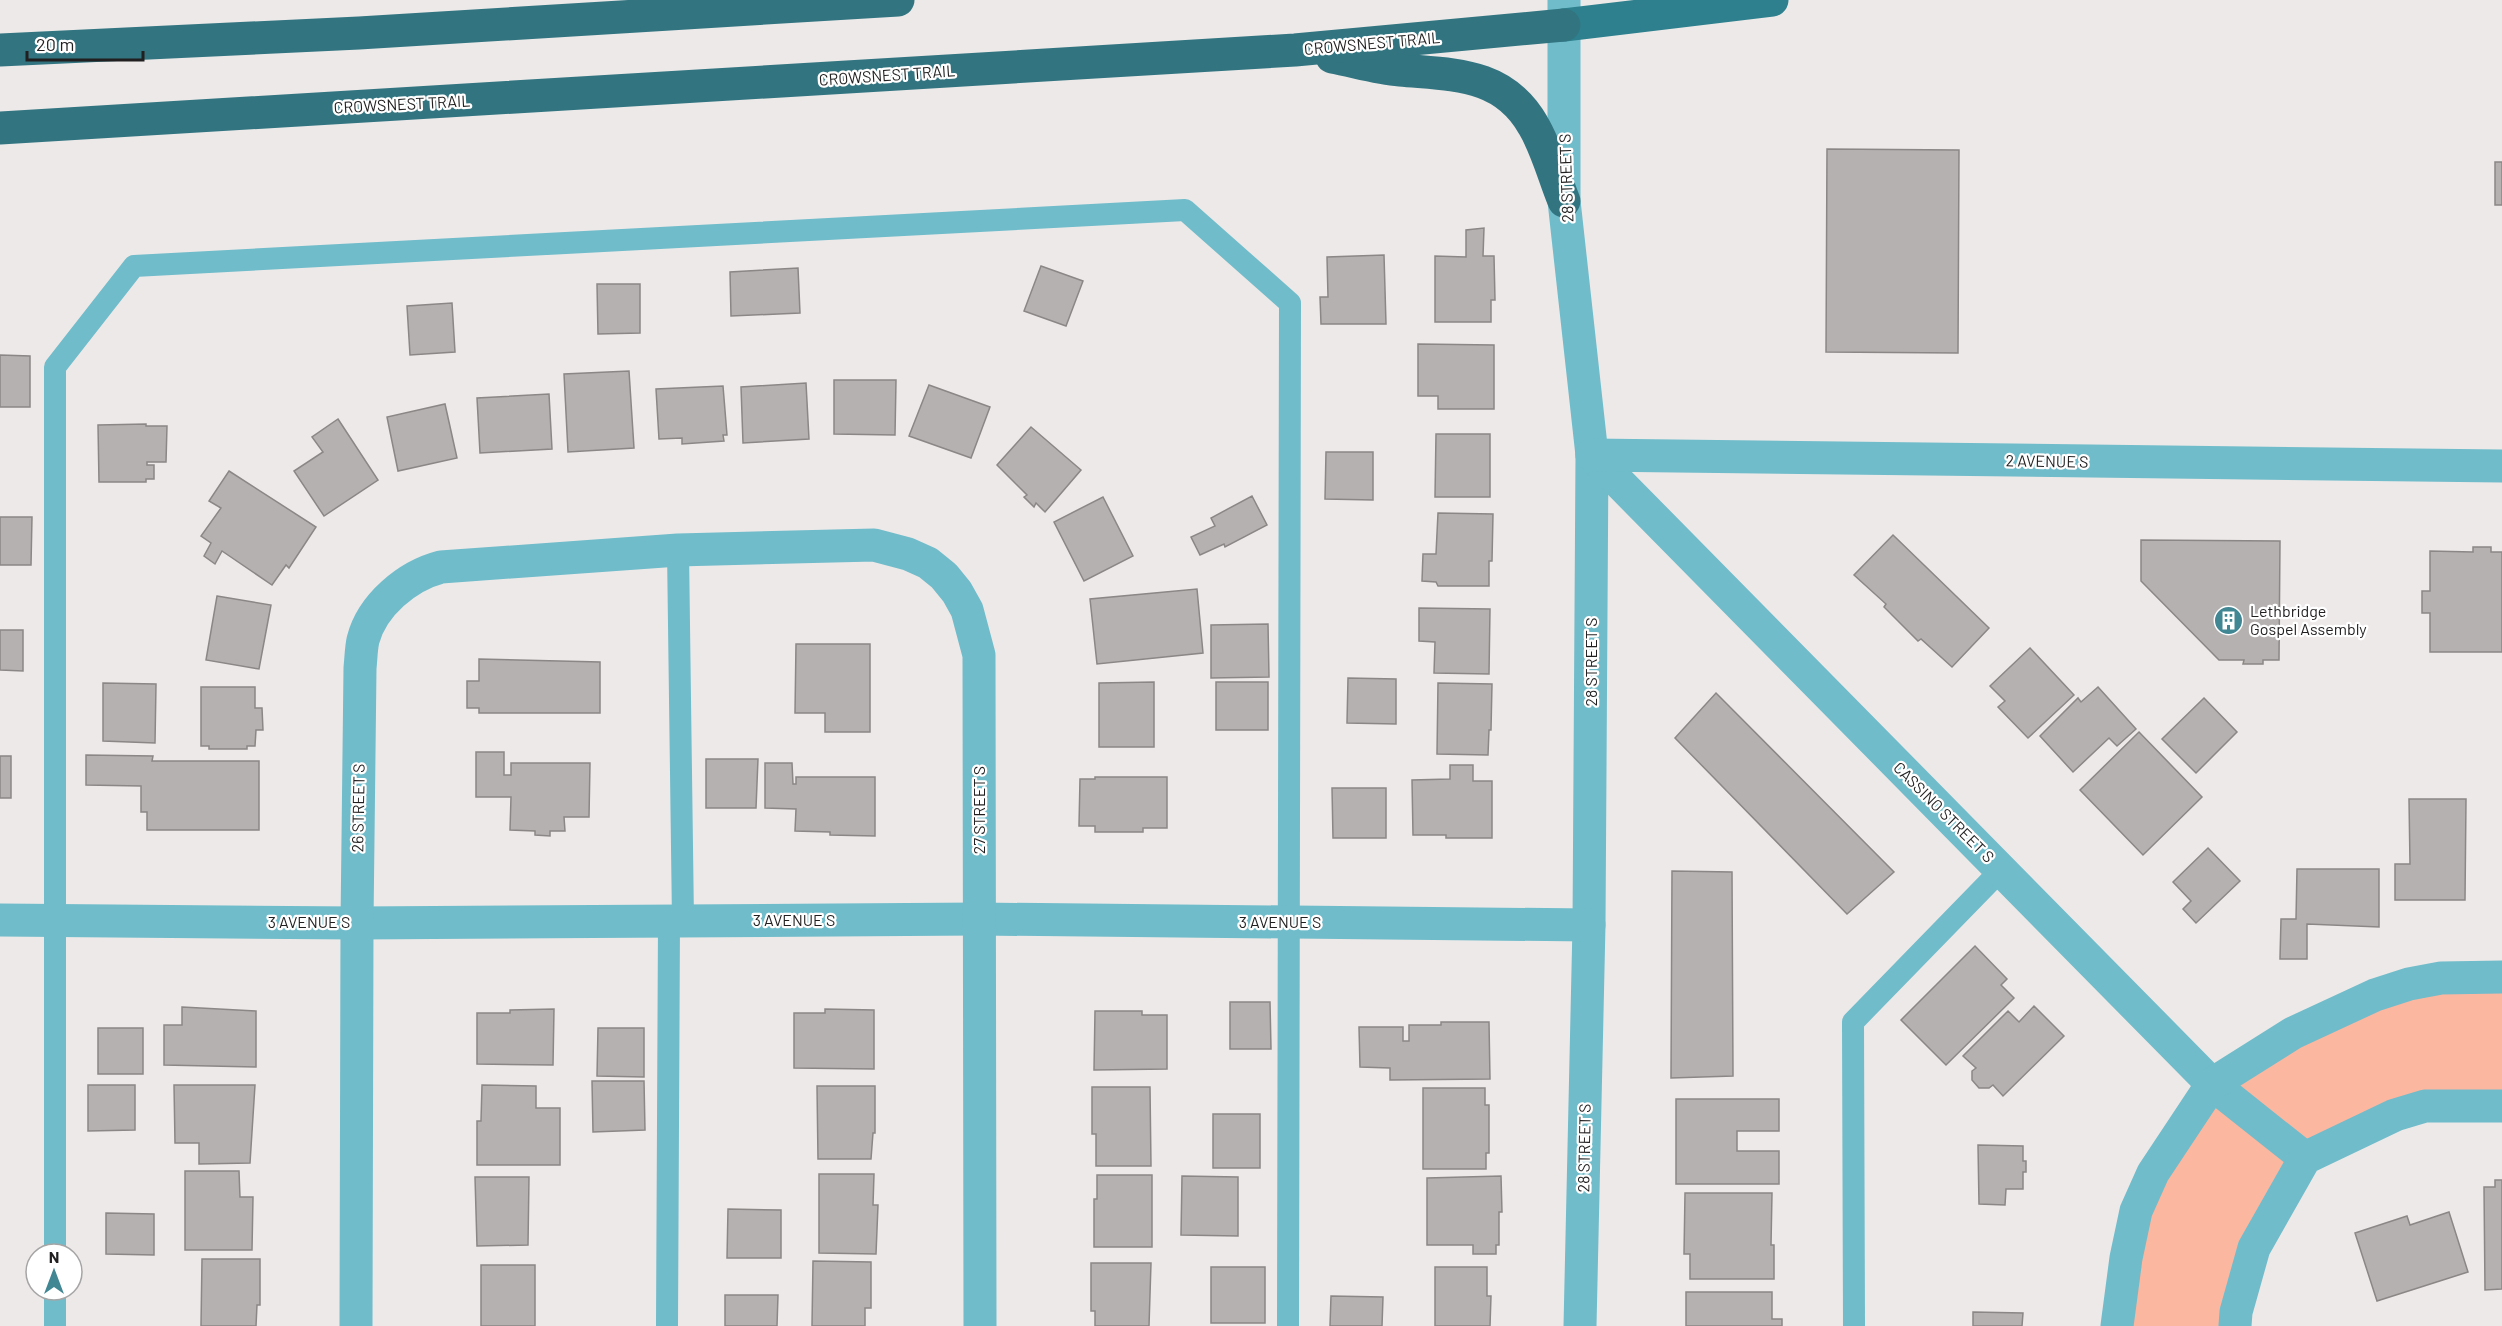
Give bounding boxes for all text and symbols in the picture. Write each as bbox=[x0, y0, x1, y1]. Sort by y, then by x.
scale bar bbox=[27, 24, 142, 62]
street label: CROWSNEST TRAIL bbox=[1303, 27, 1441, 58]
text: 20 m bbox=[36, 33, 74, 55]
street label: CROWSNEST TRAIL bbox=[818, 60, 956, 89]
street label: CROWSNEST TRAIL bbox=[333, 90, 471, 117]
street label: 28 STREET S bbox=[1554, 133, 1577, 223]
street label: 2 AVENUE S bbox=[2005, 450, 2089, 471]
place label: Lethbridge Gospel Assembly bbox=[2250, 601, 2367, 638]
building icon: Lethbridge Gospel Assembly bbox=[2213, 604, 2245, 636]
street label: 28 STREET S bbox=[1581, 617, 1600, 707]
street label: CASSINO STREET S bbox=[1890, 757, 1999, 866]
street label: 26 STREET S bbox=[347, 763, 368, 853]
street label: 27 STREET S bbox=[969, 766, 988, 854]
street label: 3 AVENUE S bbox=[753, 910, 835, 929]
street label: 3 AVENUE S bbox=[268, 912, 350, 931]
street label: 3 AVENUE S bbox=[1239, 912, 1321, 931]
street label: 28 STREET S bbox=[1573, 1103, 1594, 1193]
north arrow bbox=[24, 1242, 84, 1302]
text: N bbox=[49, 1247, 59, 1266]

